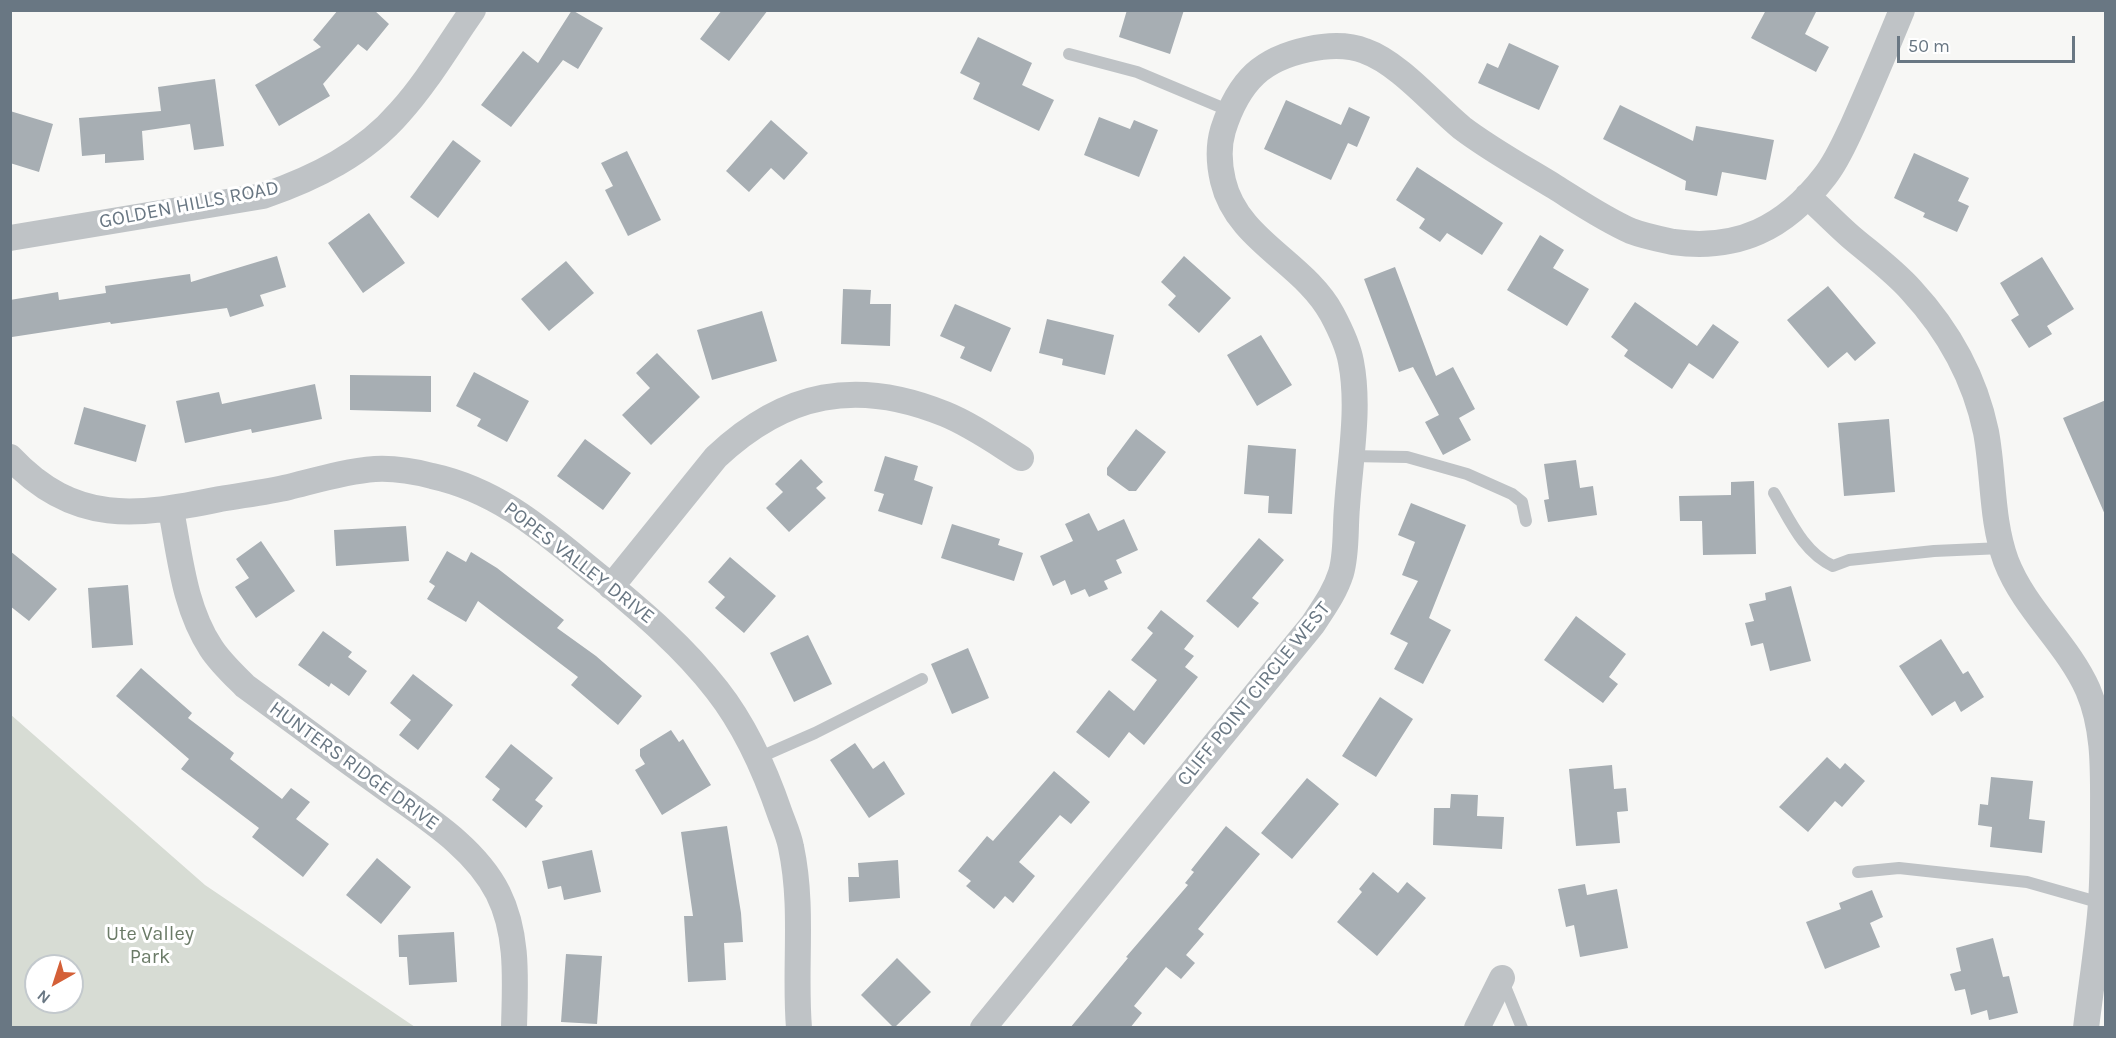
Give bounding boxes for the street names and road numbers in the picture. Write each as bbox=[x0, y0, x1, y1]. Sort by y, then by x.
street label: GOLDEN HILLS ROAD bbox=[97, 176, 281, 234]
street label: POPES VALLEY DRIVE bbox=[499, 497, 659, 629]
street label: CLIFF POINT CIRCLE WEST bbox=[1172, 597, 1336, 791]
street label: HUNTERS RIDGE DRIVE bbox=[264, 696, 444, 836]

